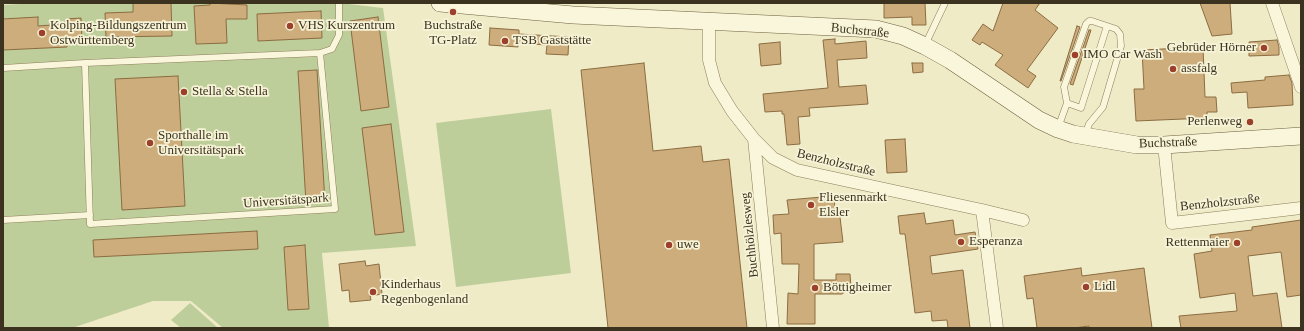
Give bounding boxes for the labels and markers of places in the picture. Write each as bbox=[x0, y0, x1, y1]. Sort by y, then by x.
marker: Buchstraße TG-Platz bbox=[448, 7, 458, 17]
place label: Kolping-Bildungszentrum Ostwürttemberg bbox=[50, 18, 186, 49]
place label: VHS Kurszentrum bbox=[298, 18, 395, 34]
place label: Buchstraße TG-Platz bbox=[424, 18, 482, 49]
marker: VHS Kurszentrum bbox=[285, 21, 295, 31]
marker: Kolping-Bildungszentrum Ostwürttemberg bbox=[37, 28, 47, 38]
place label: TSB Gaststätte bbox=[513, 33, 591, 49]
marker: TSB Gaststätte bbox=[500, 36, 510, 46]
place label: Gebrüder Hörner bbox=[1167, 40, 1256, 56]
marker: Gebrüder Hörner bbox=[1259, 43, 1269, 53]
place label: IMO Car Wash bbox=[1083, 47, 1162, 63]
marker: IMO Car Wash bbox=[1070, 50, 1080, 60]
place label: assfalg bbox=[1181, 61, 1217, 77]
marker: assfalg bbox=[1168, 64, 1178, 74]
place label: Stella & Stella bbox=[192, 84, 268, 100]
marker: Stella & Stella bbox=[179, 87, 189, 97]
place label: Perlenweg bbox=[1187, 114, 1242, 130]
marker: Perlenweg bbox=[1245, 117, 1255, 127]
place label: Sporthalle im Universitätspark bbox=[158, 128, 244, 159]
marker: Sporthalle im Universitätspark bbox=[145, 138, 155, 148]
place label: Fliesenmarkt Elsler bbox=[819, 190, 887, 221]
marker: Fliesenmarkt Elsler bbox=[806, 200, 816, 210]
place label: Esperanza bbox=[969, 234, 1022, 250]
place label: Rettenmaier bbox=[1165, 235, 1229, 251]
place label: uwe bbox=[677, 237, 699, 253]
marker: Esperanza bbox=[956, 237, 966, 247]
marker: Rettenmaier bbox=[1232, 238, 1242, 248]
marker: uwe bbox=[664, 240, 674, 250]
place label: Kinderhaus Regenbogenland bbox=[381, 277, 468, 308]
place label: Lidl bbox=[1094, 279, 1116, 295]
place label: Böttigheimer bbox=[823, 280, 892, 296]
marker: Lidl bbox=[1081, 282, 1091, 292]
marker: Böttigheimer bbox=[810, 283, 820, 293]
marker: Kinderhaus Regenbogenland bbox=[368, 287, 378, 297]

